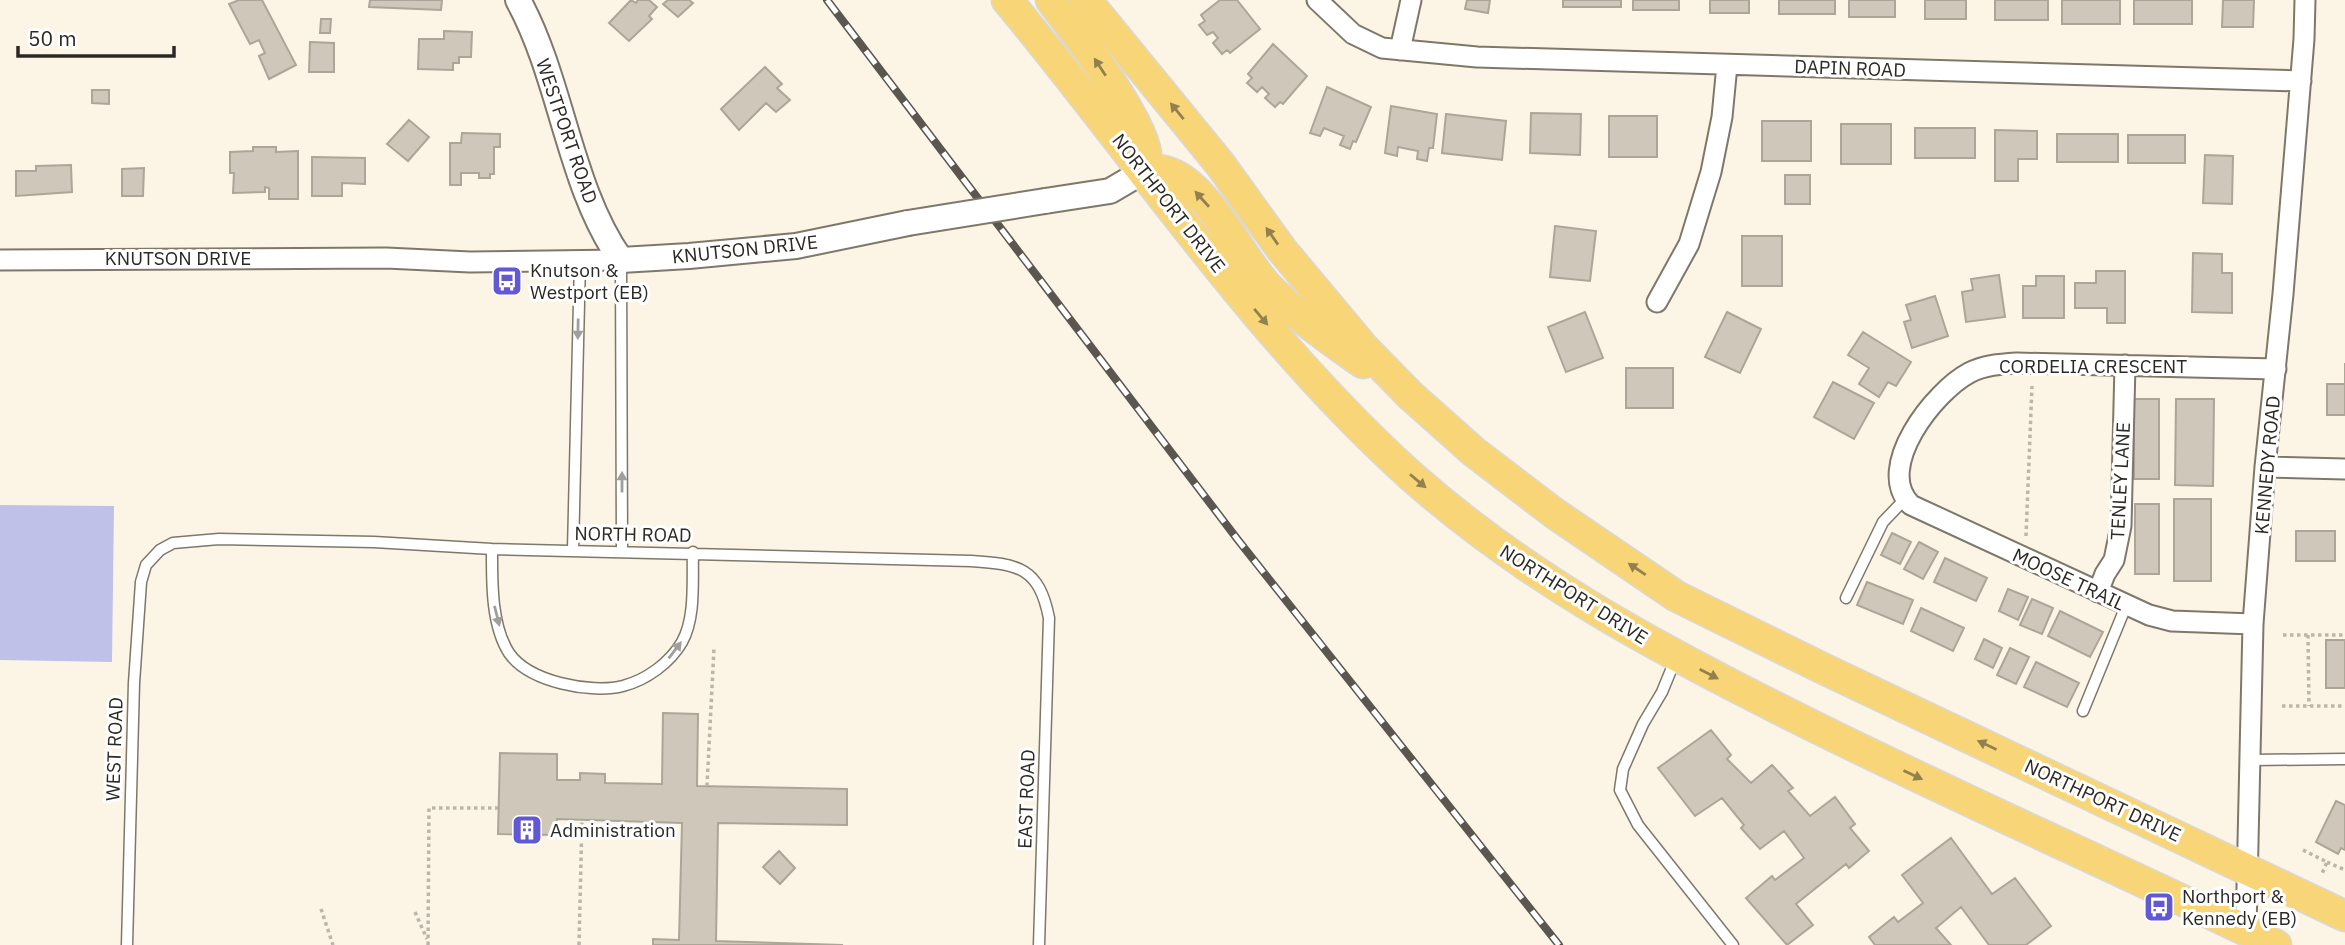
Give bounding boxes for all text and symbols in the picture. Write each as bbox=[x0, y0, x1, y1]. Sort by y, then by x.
scale bar bbox=[18, 14, 173, 58]
text: 50 m bbox=[28, 24, 77, 52]
street label: DAPIN ROAD bbox=[1794, 54, 1906, 82]
street label: WESTPORT ROAD bbox=[531, 55, 603, 207]
one-way arrow bbox=[1093, 58, 1107, 76]
one-way arrow bbox=[1170, 103, 1185, 120]
street label: NORTHPORT DRIVE bbox=[1107, 129, 1231, 277]
one-way arrow bbox=[1194, 190, 1210, 208]
one-way arrow bbox=[1265, 227, 1279, 245]
street label: KNUTSON DRIVE bbox=[671, 229, 819, 269]
street label: KNUTSON DRIVE bbox=[105, 246, 251, 270]
place label: Knutson & Westport (EB) bbox=[530, 258, 649, 304]
bus stop icon: Knutson & Westport (EB) bbox=[490, 264, 524, 298]
one-way arrow bbox=[1253, 309, 1268, 326]
one-way arrow bbox=[572, 318, 584, 340]
street label: CORDELIA CRESCENT bbox=[1999, 354, 2187, 378]
street label: KENNEDY ROAD bbox=[2249, 395, 2285, 535]
street label: TENLEY LANE bbox=[2105, 421, 2135, 541]
one-way arrow bbox=[616, 471, 628, 493]
one-way arrow bbox=[1409, 473, 1427, 489]
street label: NORTH ROAD bbox=[574, 521, 692, 547]
street label: NORTHPORT DRIVE bbox=[1496, 539, 1652, 649]
street label: MOOSE TRAIL bbox=[2009, 542, 2129, 616]
one-way arrow bbox=[1627, 563, 1646, 576]
one-way arrow bbox=[492, 605, 503, 627]
one-way arrow bbox=[668, 641, 683, 659]
one-way arrow bbox=[1699, 669, 1719, 680]
street label: WEST ROAD bbox=[100, 697, 128, 801]
one-way arrow bbox=[1977, 739, 1997, 751]
street label: EAST ROAD bbox=[1012, 749, 1040, 849]
street label: NORTHPORT DRIVE bbox=[2021, 753, 2185, 847]
one-way arrow bbox=[1903, 769, 1923, 780]
building icon: Administration bbox=[510, 813, 544, 847]
place label: Administration bbox=[550, 818, 676, 842]
place label: Northport & Kennedy (EB) bbox=[2182, 884, 2297, 930]
bus stop icon: Northport & Kennedy (EB) bbox=[2142, 890, 2176, 924]

